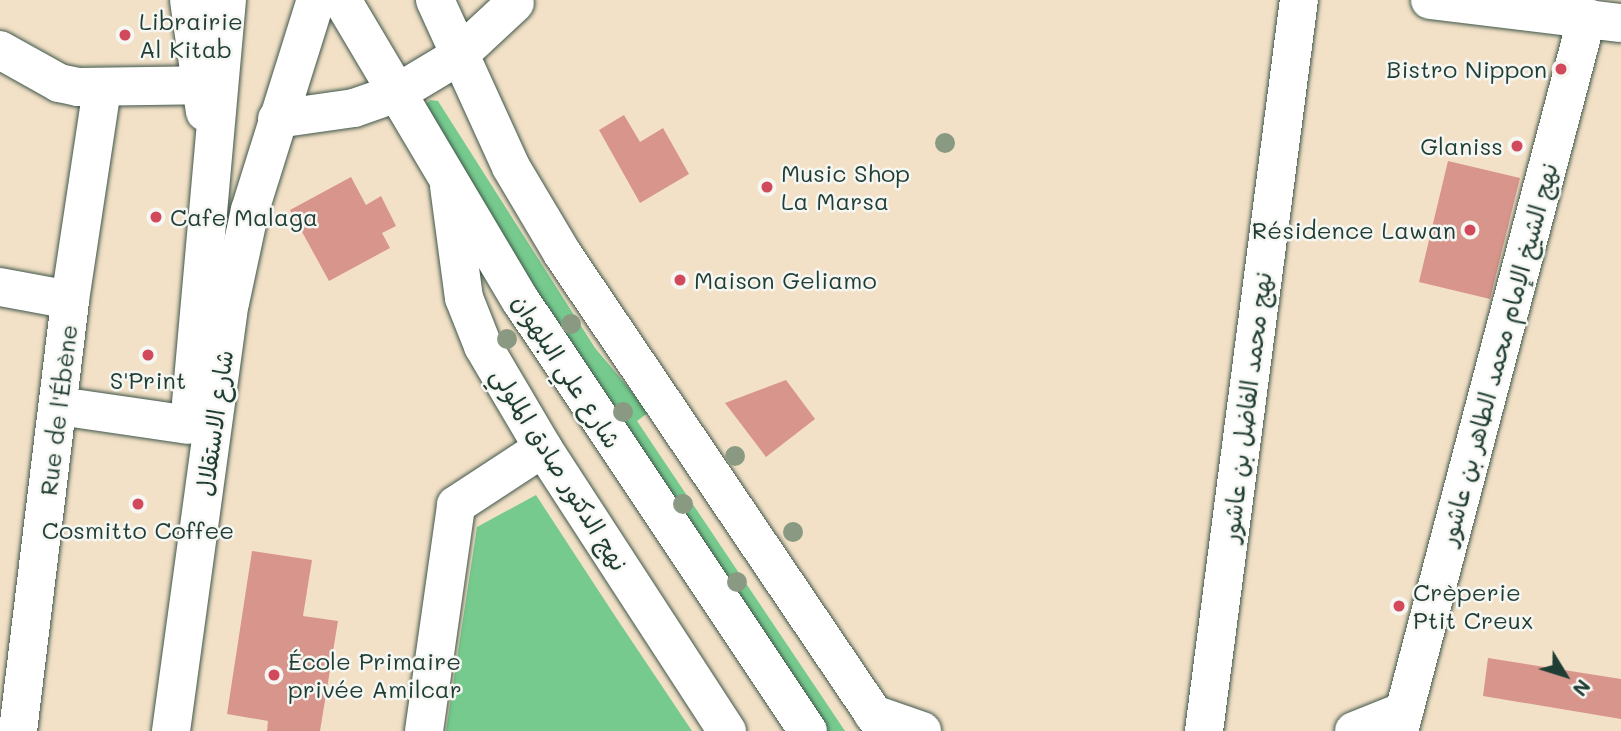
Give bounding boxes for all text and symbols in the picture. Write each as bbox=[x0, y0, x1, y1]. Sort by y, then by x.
place label: Librairie Al Kitab bbox=[139, 7, 243, 63]
marker: Librairie Al Kitab bbox=[117, 27, 133, 43]
place label: Bistro Nippon bbox=[1386, 55, 1547, 83]
marker: Bistro Nippon bbox=[1553, 61, 1569, 77]
place label: Glaniss bbox=[1420, 132, 1503, 160]
marker: Glaniss bbox=[1509, 138, 1525, 154]
place label: Music Shop La Marsa bbox=[781, 159, 910, 215]
street label: نهج الشيخ الإمام محمد الطاهر بن عاشور bbox=[1433, 160, 1563, 548]
marker: Music Shop La Marsa bbox=[759, 179, 775, 195]
place label: Cafe Malaga bbox=[170, 203, 318, 231]
marker: Cafe Malaga bbox=[148, 209, 164, 225]
place label: Résidence Lawan bbox=[1252, 216, 1456, 244]
marker: Résidence Lawan bbox=[1462, 222, 1478, 238]
place label: Maison Geliamo bbox=[694, 266, 877, 294]
street label: نهج محمد الفاضل بن عاشور bbox=[1215, 270, 1277, 544]
marker: Maison Geliamo bbox=[672, 272, 688, 288]
street label: شارع علي البلهوان bbox=[507, 289, 627, 453]
street label: Rue de l'Ébène bbox=[33, 323, 83, 497]
marker: S'Print bbox=[140, 347, 156, 363]
street label: شارع الاستقلال bbox=[189, 348, 239, 498]
street label: نهج الدكتور صادق الملولي bbox=[486, 362, 634, 576]
place label: S'Print bbox=[110, 366, 186, 394]
marker: Cosmitto Coffee bbox=[130, 496, 146, 512]
place label: Cosmitto Coffee bbox=[42, 516, 234, 544]
place label: Crèperie Ptit Creux bbox=[1413, 578, 1533, 634]
marker: Crèperie Ptit Creux bbox=[1391, 598, 1407, 614]
north arrow bbox=[1530, 640, 1600, 710]
place label: École Primaire privée Amilcar bbox=[288, 647, 462, 703]
marker: École Primaire privée Amilcar bbox=[266, 667, 282, 683]
text: N bbox=[1568, 675, 1596, 702]

